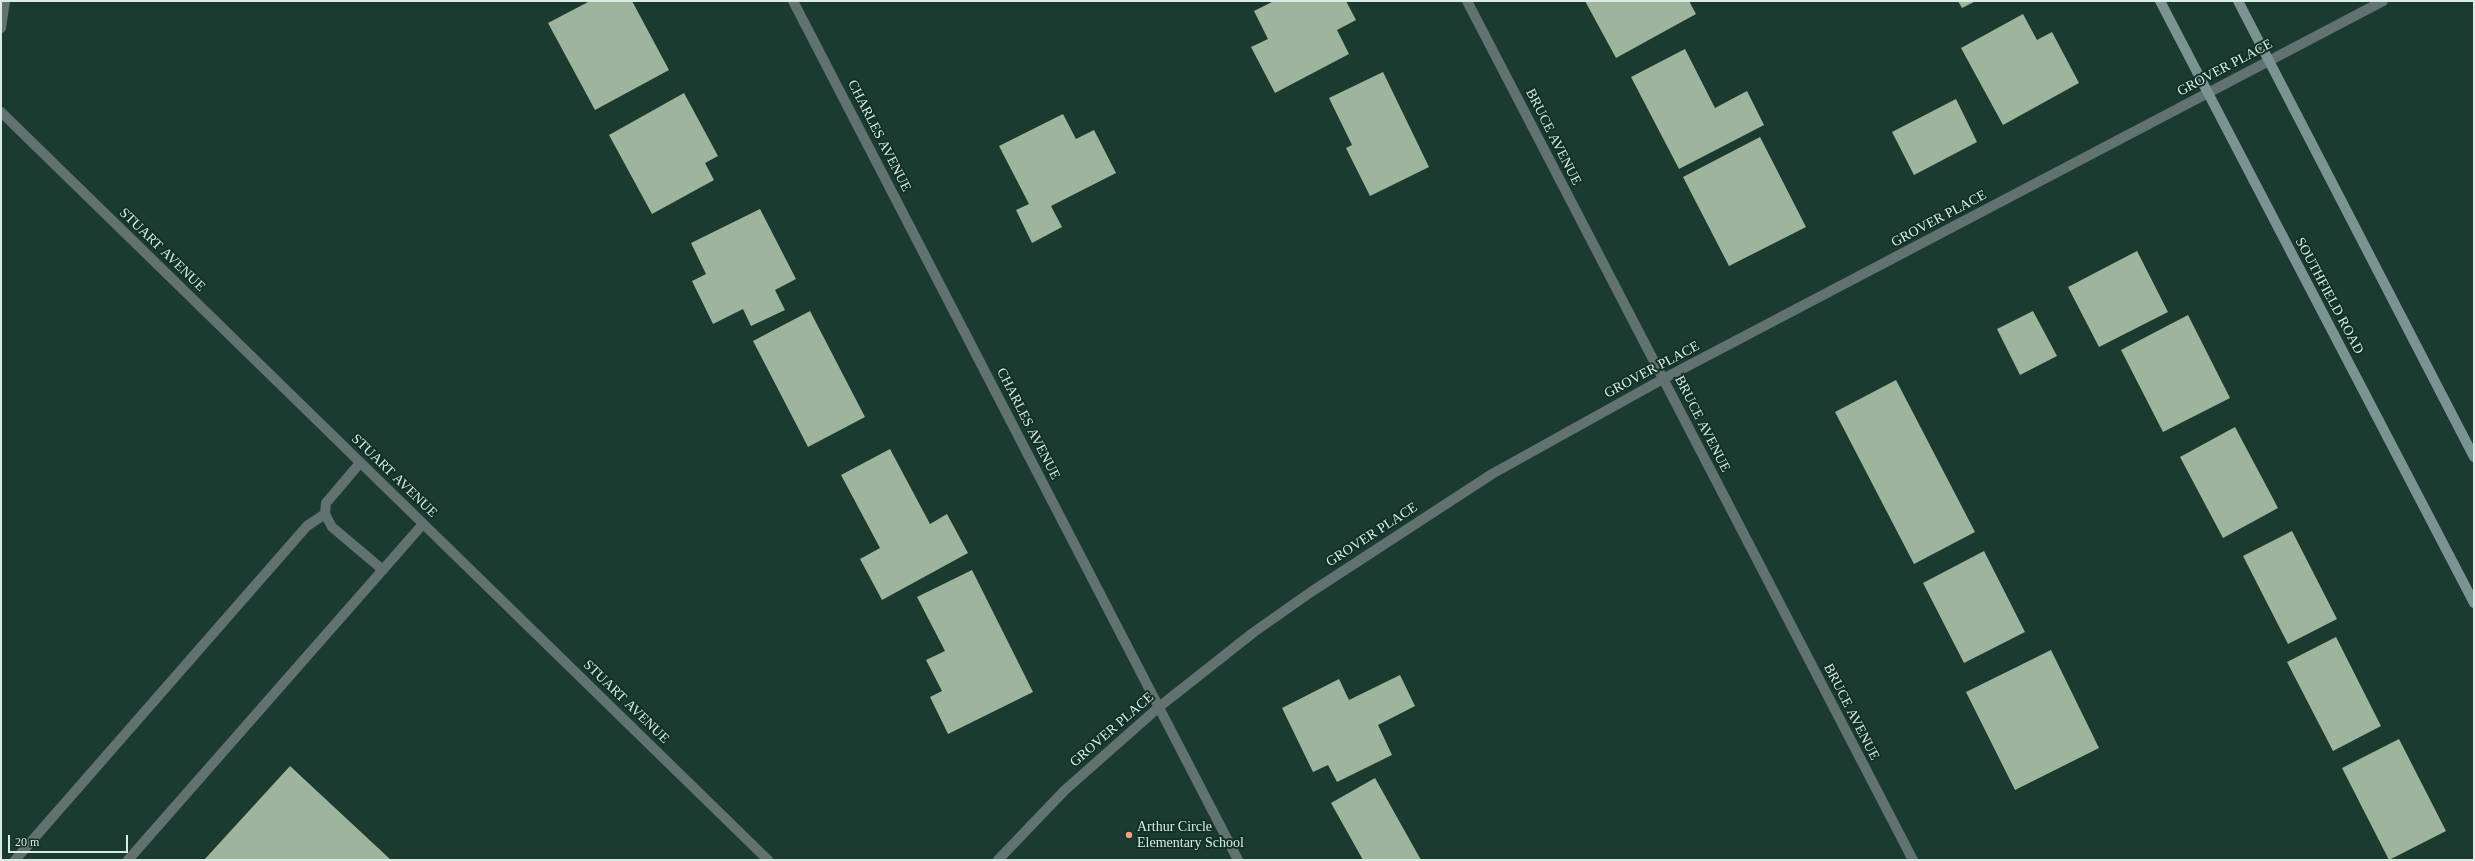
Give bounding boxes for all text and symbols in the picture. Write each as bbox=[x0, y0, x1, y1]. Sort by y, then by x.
street label: GROVER PLACE bbox=[2175, 36, 2275, 100]
street label: CHARLES AVENUE bbox=[844, 77, 914, 195]
street label: BRUCE AVENUE bbox=[1521, 86, 1585, 188]
street label: GROVER PLACE bbox=[1889, 187, 1989, 251]
street label: STUART AVENUE bbox=[116, 205, 208, 295]
street label: SOUTHFIELD ROAD bbox=[2291, 235, 2367, 357]
street label: GROVER PLACE bbox=[1602, 338, 1702, 402]
street label: CHARLES AVENUE bbox=[993, 365, 1063, 483]
street label: BRUCE AVENUE bbox=[1670, 373, 1734, 475]
street label: STUART AVENUE bbox=[348, 431, 440, 521]
street label: GROVER PLACE bbox=[1323, 499, 1421, 571]
street label: STUART AVENUE bbox=[580, 657, 672, 747]
street label: BRUCE AVENUE bbox=[1819, 661, 1883, 763]
street label: GROVER PLACE bbox=[1067, 689, 1157, 771]
place label: Arthur Circle Elementary School bbox=[1137, 819, 1244, 852]
scale bar bbox=[10, 827, 130, 853]
marker: Arthur Circle Elementary School bbox=[1124, 830, 1134, 840]
text: 20 m bbox=[15, 835, 39, 849]

